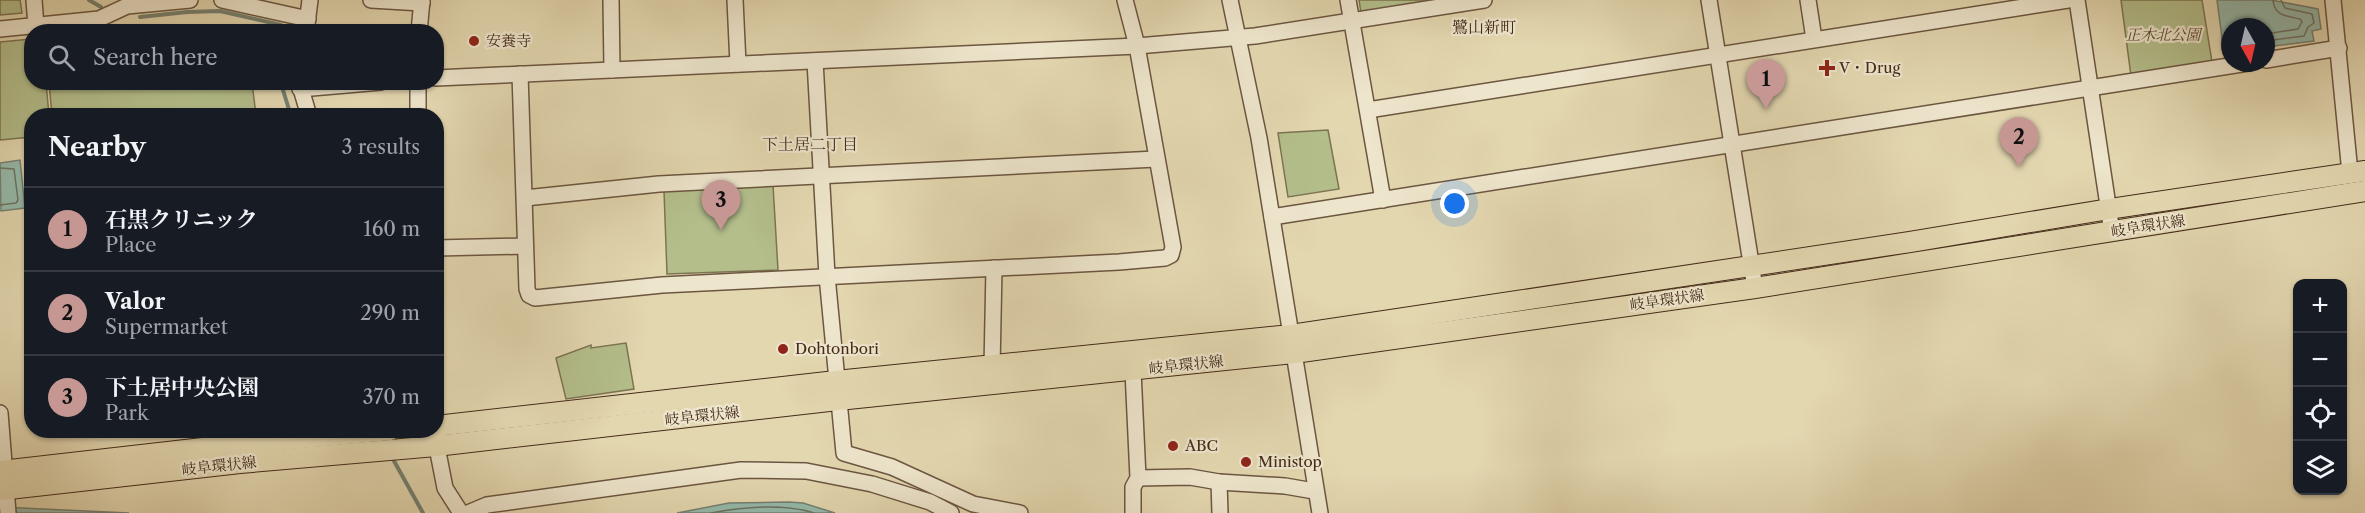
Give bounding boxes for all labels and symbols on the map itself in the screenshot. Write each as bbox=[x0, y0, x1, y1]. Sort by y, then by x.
district label: 鷺山新町 bbox=[1452, 17, 1516, 37]
north arrow bbox=[2221, 18, 2275, 72]
park label: 正木北公園 bbox=[2125, 25, 2203, 44]
place label: 安養寺 bbox=[486, 31, 531, 50]
marker: 安養寺 bbox=[467, 34, 481, 48]
place label: V・Drug bbox=[1838, 58, 1901, 77]
pin: 1 bbox=[1746, 60, 1786, 109]
marker: V・Drug bbox=[1820, 61, 1834, 75]
pin: 2 bbox=[2000, 118, 2038, 167]
district label: 下土居二丁目 bbox=[762, 134, 858, 154]
pin: 3 bbox=[702, 180, 740, 230]
your location bbox=[1440, 189, 1469, 218]
street label: 岐阜環状線 bbox=[2109, 210, 2186, 241]
street label: 岐阜環状線 bbox=[1628, 285, 1705, 314]
place label: Dohtonbori bbox=[795, 339, 879, 358]
marker: Dohtonbori bbox=[776, 342, 790, 356]
street label: 岐阜環状線 bbox=[1148, 351, 1224, 378]
street label: 岐阜環状線 bbox=[664, 402, 740, 429]
place label: ABC bbox=[1184, 436, 1218, 455]
marker: ABC bbox=[1166, 439, 1180, 453]
street label: 岐阜環状線 bbox=[181, 452, 257, 479]
place label: Ministop bbox=[1258, 452, 1322, 471]
marker: Ministop bbox=[1239, 455, 1253, 469]

